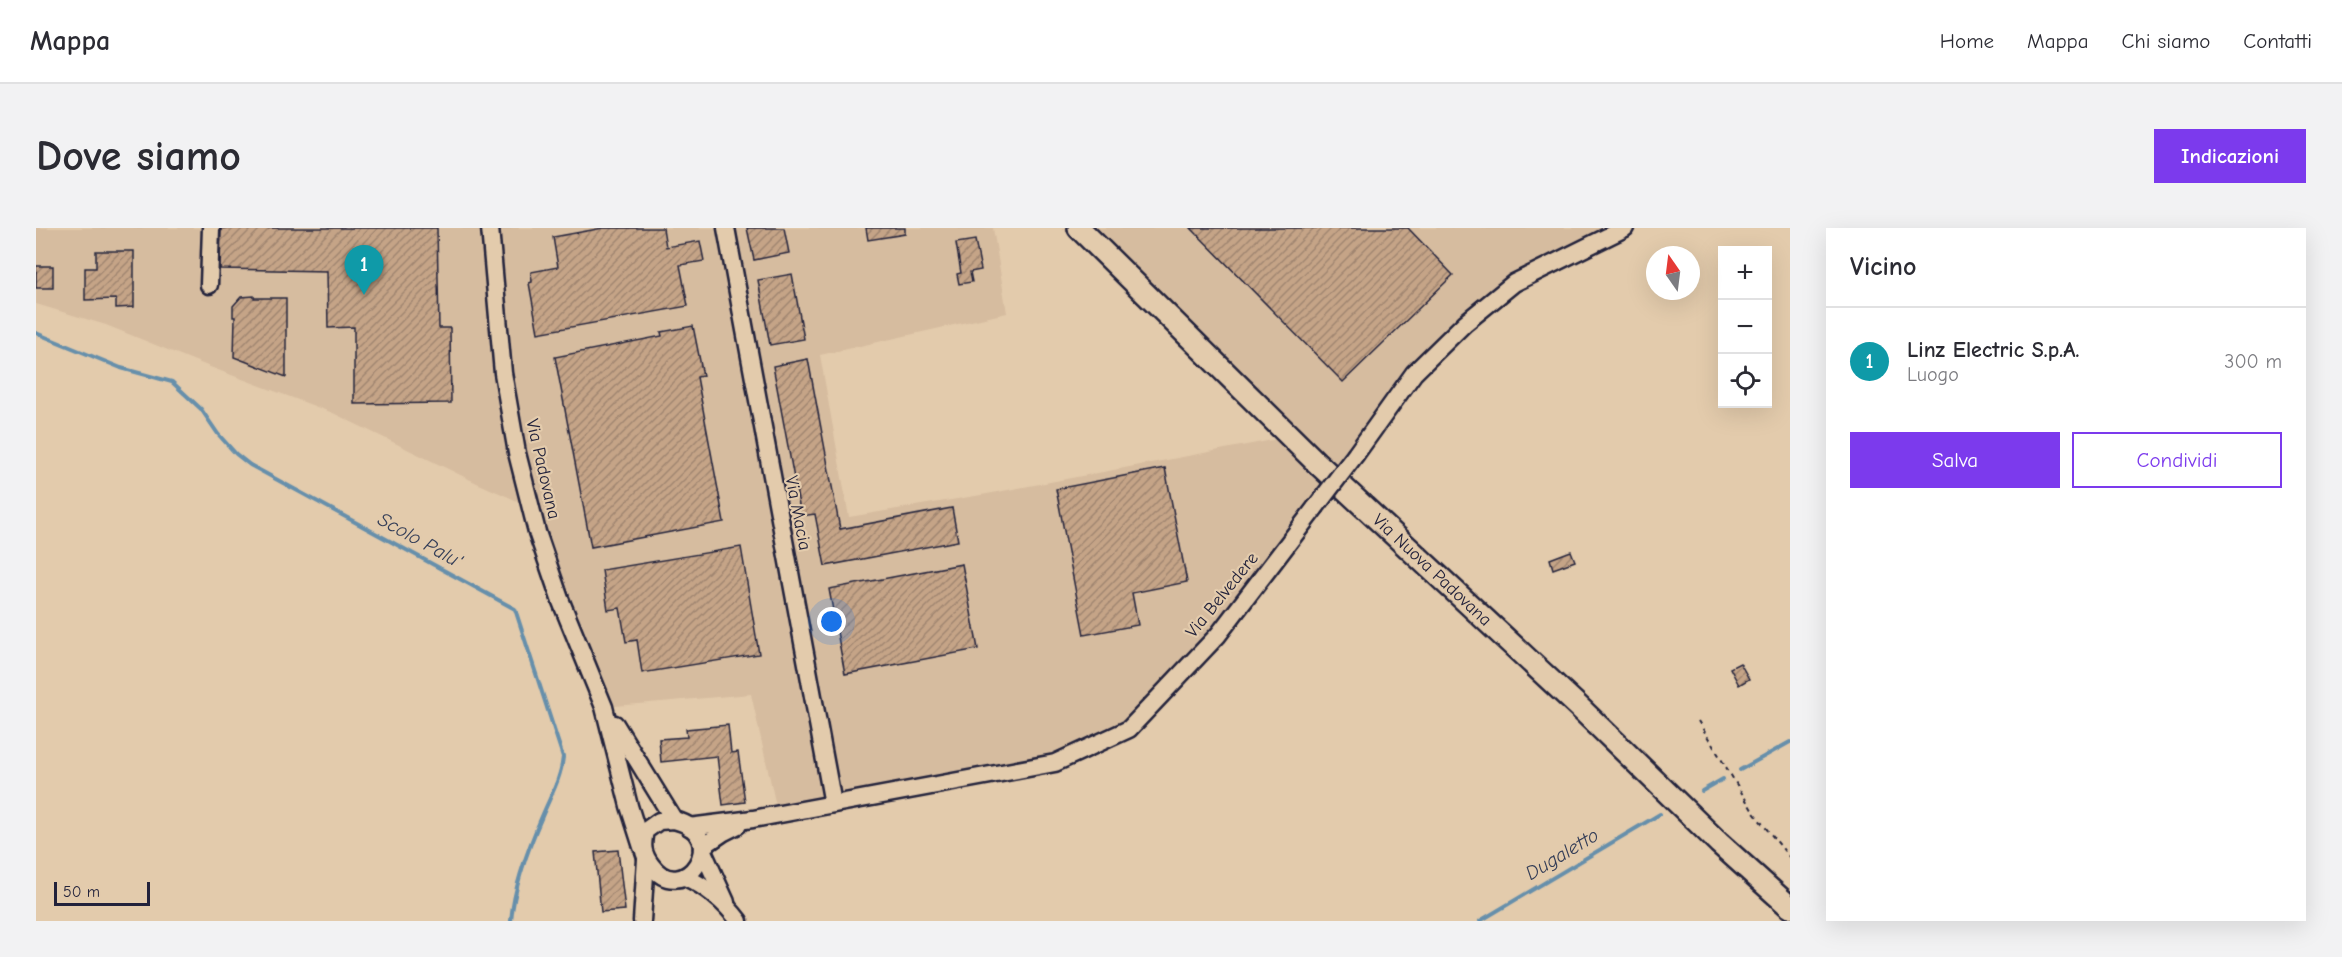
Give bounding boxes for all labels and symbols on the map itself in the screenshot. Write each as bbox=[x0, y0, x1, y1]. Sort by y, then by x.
pin: 1 bbox=[344, 245, 384, 295]
north arrow bbox=[1646, 246, 1700, 300]
street label: Via Padovana bbox=[521, 417, 565, 521]
street label: Via Macia bbox=[780, 474, 816, 552]
water label: Scolo Palu' bbox=[374, 508, 467, 573]
street label: Via Nuova Padovana bbox=[1368, 509, 1496, 631]
street label: Via Belvedere bbox=[1181, 548, 1263, 642]
your location bbox=[817, 607, 846, 636]
water label: Dugaletto bbox=[1521, 823, 1603, 885]
scale bar bbox=[54, 879, 150, 906]

